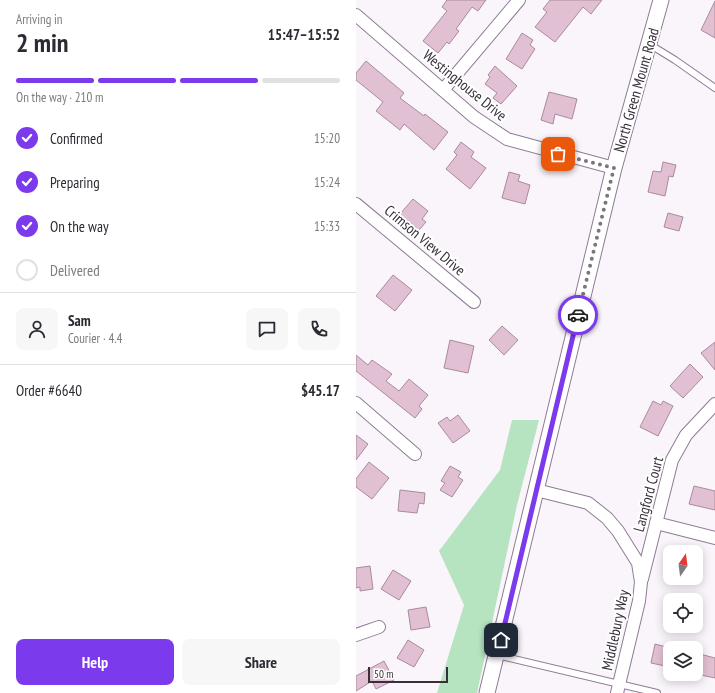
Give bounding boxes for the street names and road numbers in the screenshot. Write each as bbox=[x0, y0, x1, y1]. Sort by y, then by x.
street label: North Green Mount Road bbox=[609, 26, 663, 154]
street label: Westinghouse Drive bbox=[419, 45, 511, 125]
street label: Crimson View Drive bbox=[381, 201, 469, 279]
street label: Langford Court bbox=[629, 454, 667, 534]
street label: Middlebury Way bbox=[597, 588, 633, 672]

